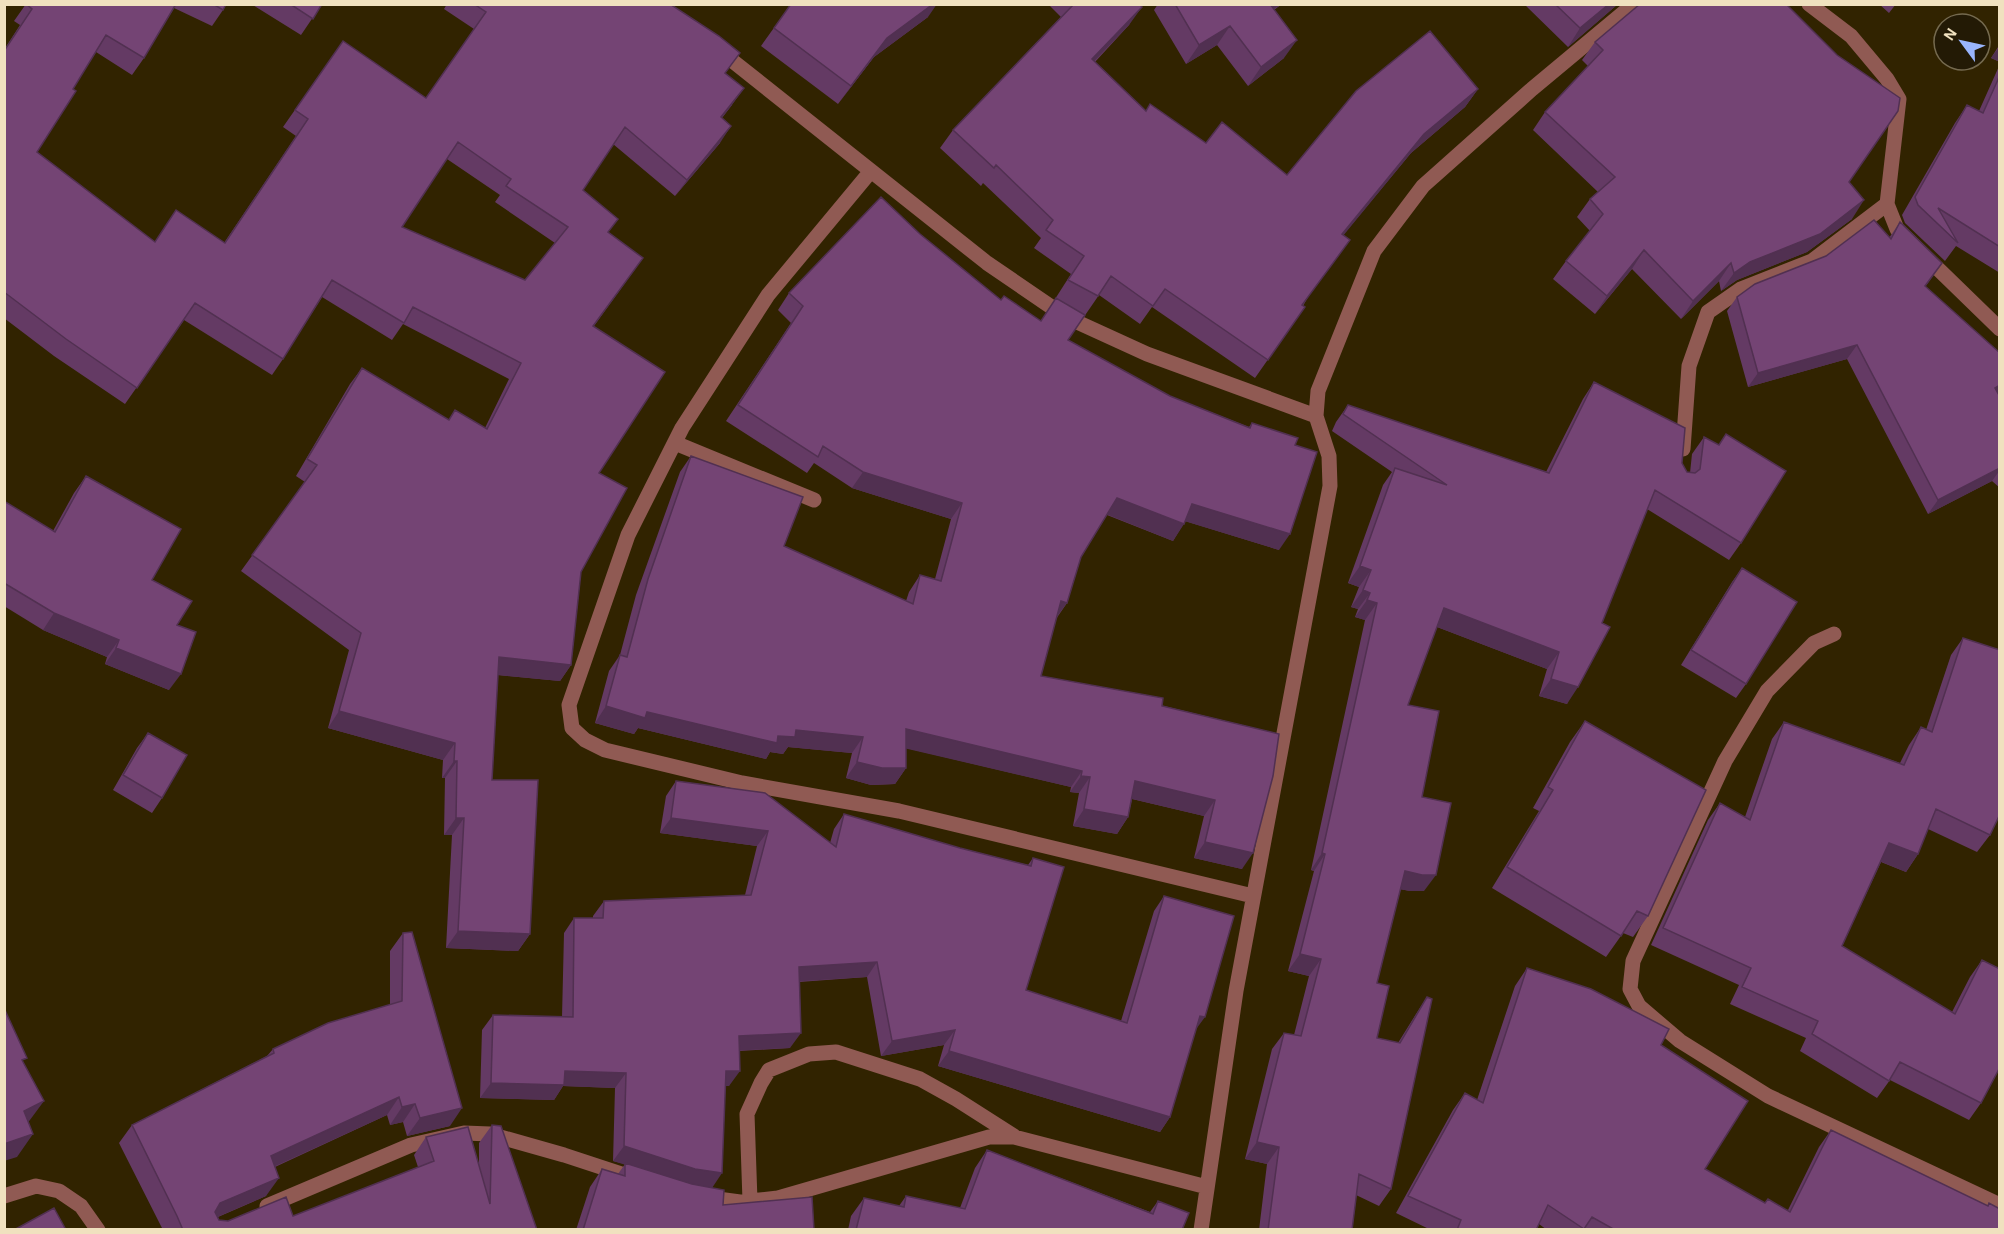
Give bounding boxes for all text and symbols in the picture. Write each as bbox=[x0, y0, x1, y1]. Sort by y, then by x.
north arrow bbox=[1932, 12, 1992, 72]
text: N bbox=[1941, 25, 1960, 43]

